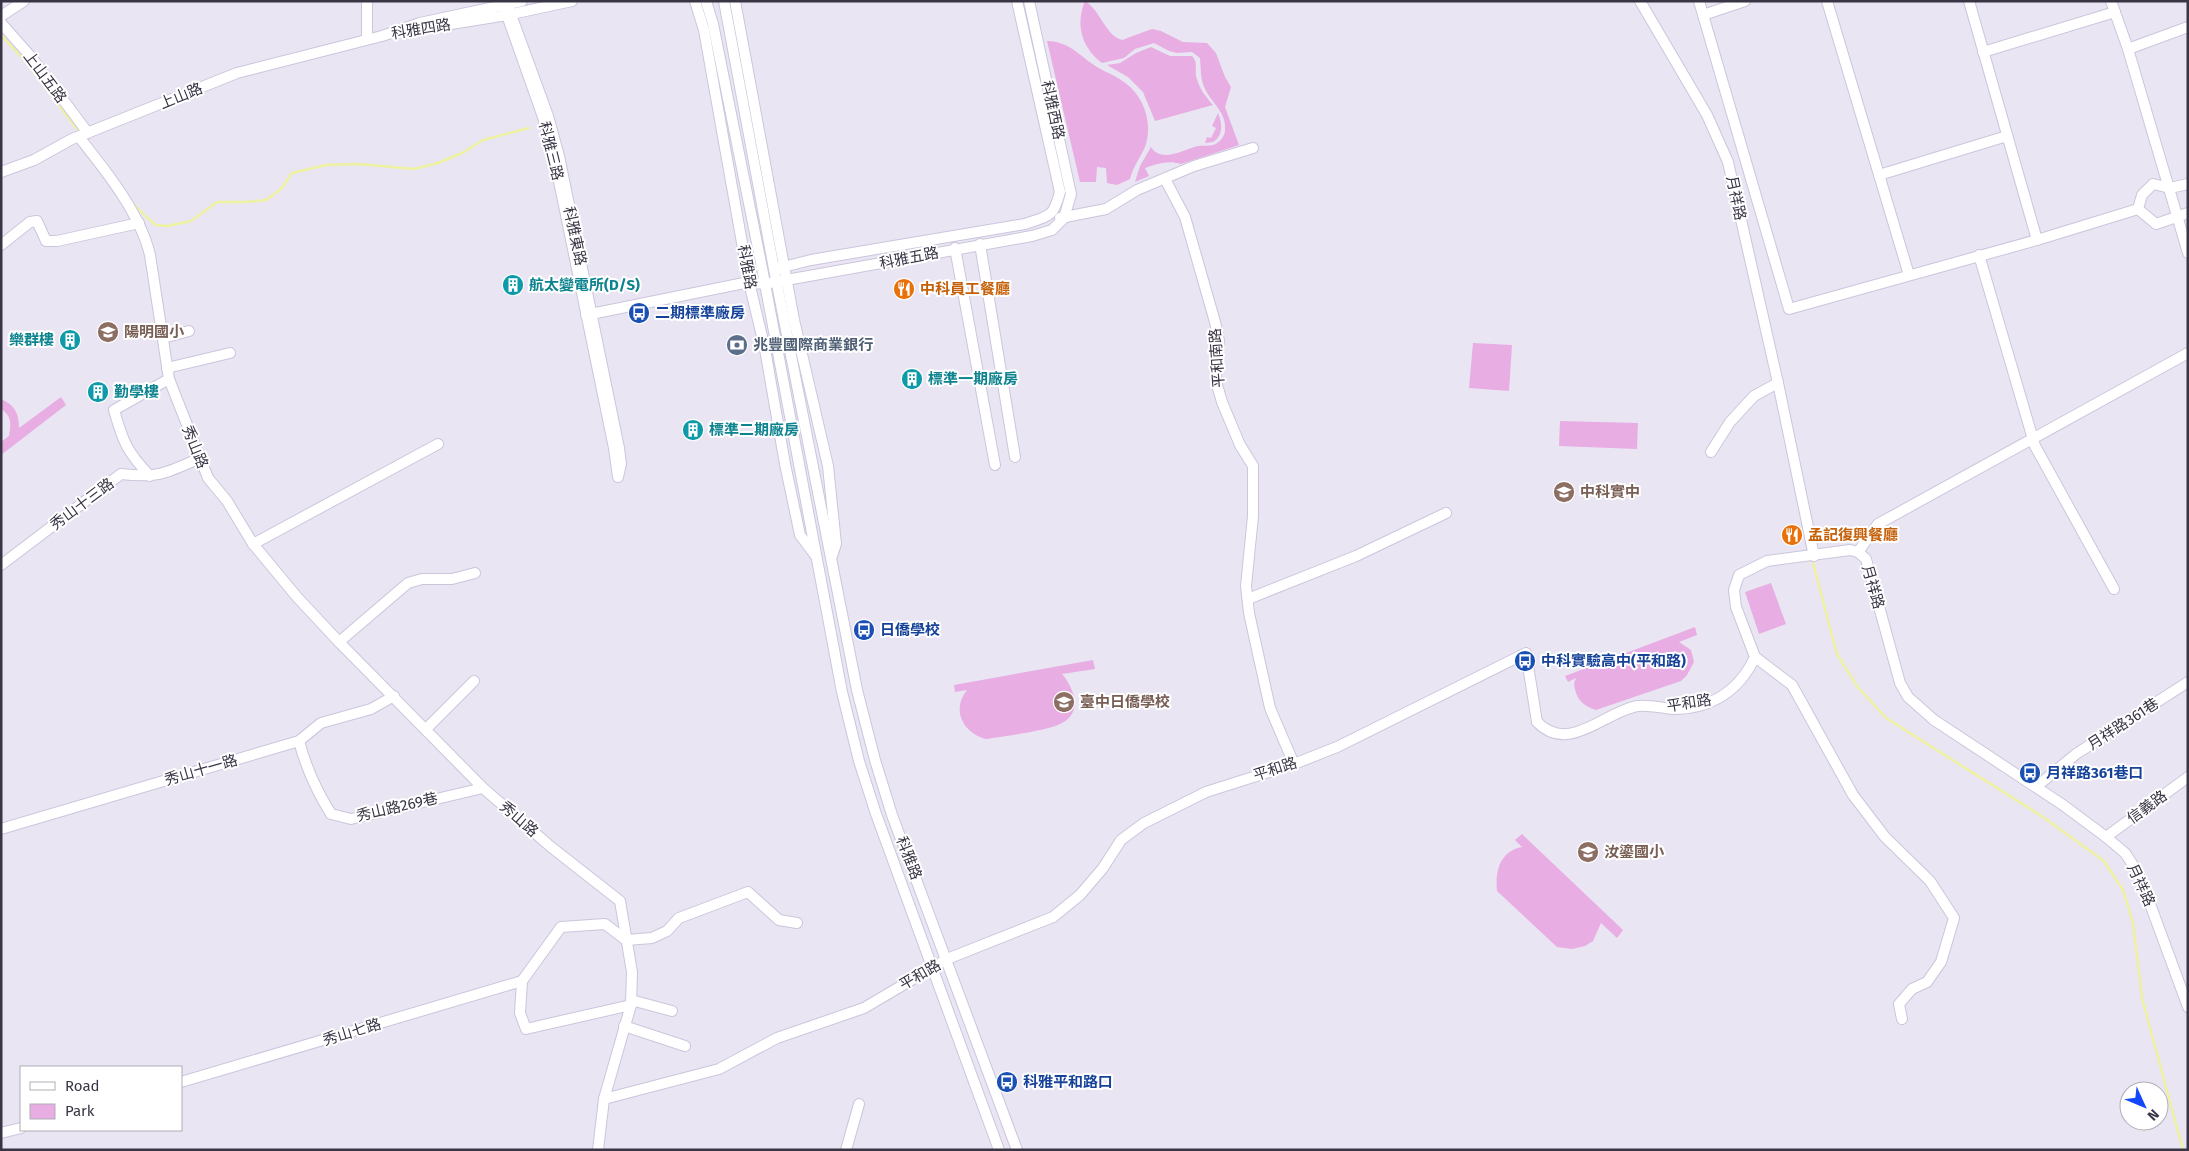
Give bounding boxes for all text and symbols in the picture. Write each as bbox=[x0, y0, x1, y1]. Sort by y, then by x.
street label: 科雅四路 bbox=[390, 15, 452, 43]
street label: 上山五路 bbox=[20, 48, 70, 106]
street label: 上山路 bbox=[157, 79, 205, 113]
street label: 科雅西路 bbox=[1038, 79, 1068, 141]
street label: 科雅三路 bbox=[535, 120, 567, 182]
street label: 月祥路 bbox=[1723, 174, 1749, 222]
street label: 科雅東路 bbox=[560, 205, 590, 267]
street label: 科雅路 bbox=[734, 243, 760, 291]
street label: 科雅五路 bbox=[878, 243, 940, 273]
building icon: 航太變電所(D/S) bbox=[501, 273, 525, 297]
place label: 航太變電所(D/S) bbox=[529, 276, 640, 294]
restaurant icon: 中科員工餐廳 bbox=[892, 277, 916, 301]
place label: 中科員工餐廳 bbox=[920, 280, 1010, 298]
bus stop icon: 二期標準廠房 bbox=[627, 301, 651, 325]
place label: 二期標準廠房 bbox=[655, 304, 745, 322]
school or university icon: 陽明國小 bbox=[96, 320, 120, 344]
place label: 陽明國小 bbox=[124, 323, 185, 341]
street label: 平和南路 bbox=[1206, 327, 1228, 389]
building icon: 樂群樓 bbox=[58, 328, 82, 352]
place label: 樂群樓 bbox=[9, 331, 54, 349]
bank icon: 兆豐國際商業銀行 bbox=[725, 333, 749, 357]
place label: 兆豐國際商業銀行 bbox=[753, 336, 873, 354]
building icon: 標準一期廠房 bbox=[900, 367, 924, 391]
place label: 標準一期廠房 bbox=[928, 370, 1018, 388]
building icon: 勤學樓 bbox=[86, 380, 110, 404]
place label: 勤學樓 bbox=[114, 383, 159, 401]
building icon: 標準二期廠房 bbox=[681, 418, 705, 442]
place label: 標準二期廠房 bbox=[709, 421, 799, 439]
street label: 秀山路 bbox=[178, 423, 212, 471]
street label: 秀山十三路 bbox=[47, 474, 117, 534]
school or university icon: 中科實中 bbox=[1552, 480, 1576, 504]
place label: 中科實中 bbox=[1580, 483, 1640, 501]
restaurant icon: 孟記復興餐廳 bbox=[1780, 523, 1804, 547]
place label: 孟記復興餐廳 bbox=[1808, 526, 1898, 544]
street label: 月祥路 bbox=[1858, 563, 1888, 611]
bus stop icon: 日僑學校 bbox=[852, 618, 876, 642]
place label: 日僑學校 bbox=[880, 621, 940, 639]
bus stop icon: 中科實驗高中(平和路) bbox=[1513, 649, 1537, 673]
place label: 中科實驗高中(平和路) bbox=[1541, 652, 1686, 670]
school or university icon: 臺中日僑學校 bbox=[1052, 690, 1076, 714]
street label: 平和路 bbox=[1665, 691, 1713, 715]
place label: 臺中日僑學校 bbox=[1080, 693, 1170, 711]
street label: 月祥路361巷 bbox=[2084, 694, 2162, 754]
street label: 秀山十一路 bbox=[162, 751, 240, 789]
street label: 平和路 bbox=[1251, 753, 1299, 785]
bus stop icon: 月祥路361巷口 bbox=[2018, 761, 2042, 785]
place label: 月祥路361巷口 bbox=[2046, 764, 2143, 782]
street label: 信義路 bbox=[2124, 786, 2170, 828]
street label: 秀山路269巷 bbox=[355, 789, 439, 825]
street label: 秀山路 bbox=[496, 797, 542, 841]
street label: 科雅路 bbox=[893, 834, 925, 882]
school or university icon: 汝鎏國小 bbox=[1576, 840, 1600, 864]
place label: 汝鎏國小 bbox=[1604, 843, 1665, 861]
street label: 月祥路 bbox=[2123, 861, 2159, 909]
street label: 平和路 bbox=[896, 956, 944, 994]
street label: 秀山七路 bbox=[321, 1015, 383, 1049]
legend bbox=[20, 1066, 182, 1131]
bus stop icon: 科雅平和路口 bbox=[995, 1070, 1019, 1094]
place label: 科雅平和路口 bbox=[1023, 1073, 1113, 1091]
text: Road bbox=[65, 1077, 100, 1095]
north arrow bbox=[2119, 1081, 2169, 1131]
text: Park bbox=[65, 1102, 95, 1120]
text: N bbox=[2144, 1105, 2162, 1124]

